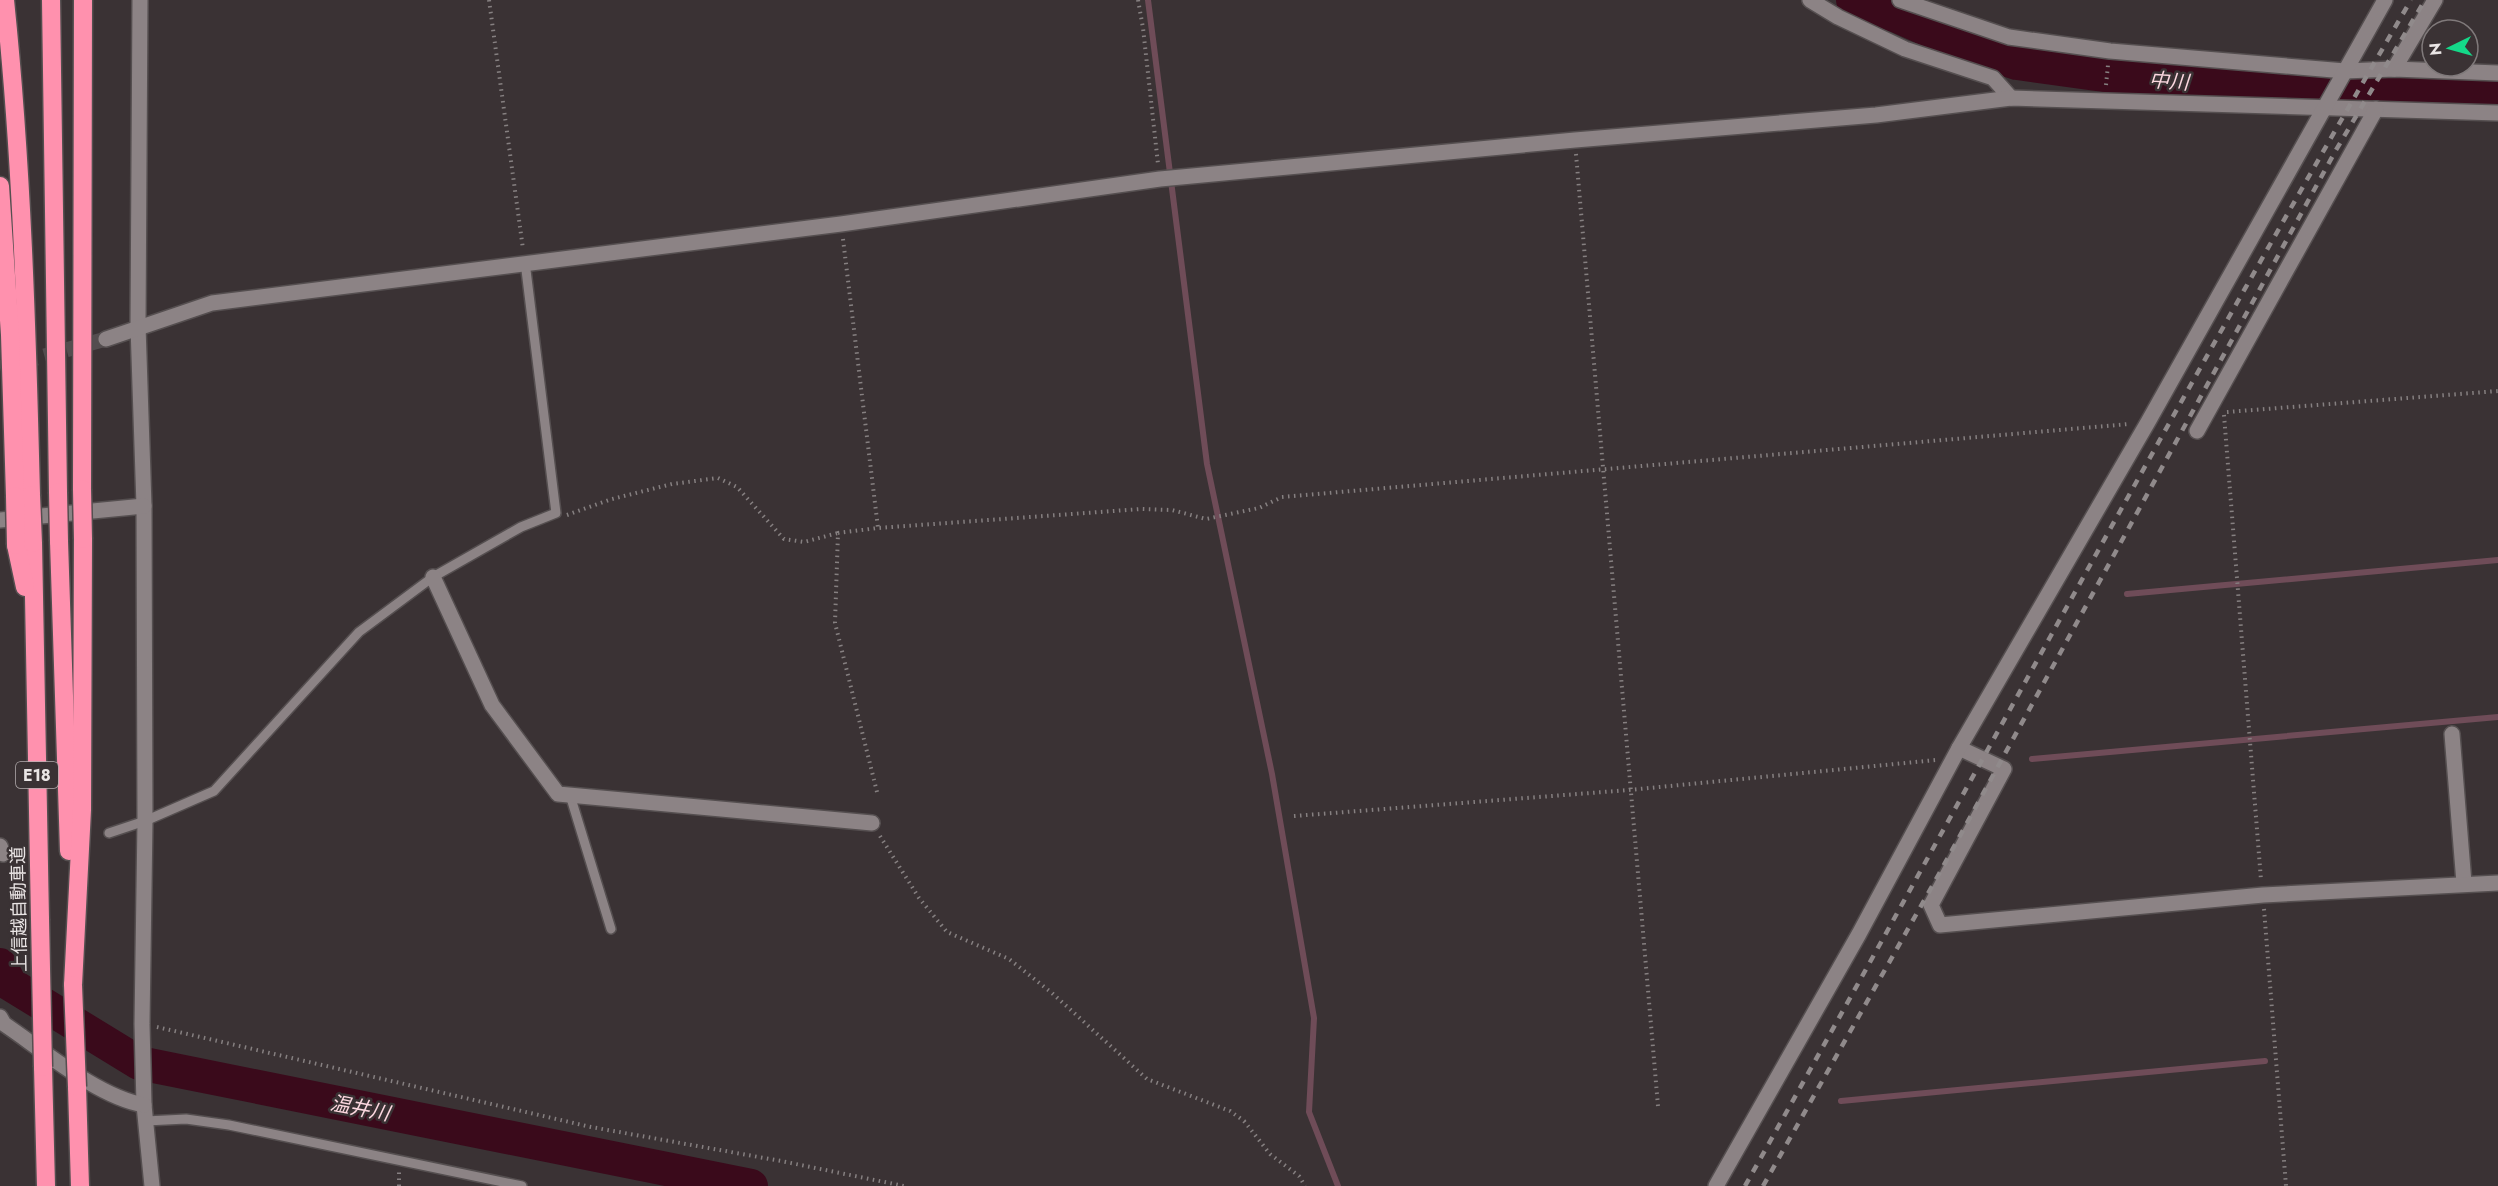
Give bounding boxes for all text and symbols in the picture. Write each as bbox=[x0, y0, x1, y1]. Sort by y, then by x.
north arrow bbox=[2420, 18, 2480, 78]
text: N bbox=[2424, 42, 2448, 57]
water label: 中川 bbox=[2148, 66, 2192, 97]
road number: E18 bbox=[16, 762, 58, 788]
street label: 上信越自動車道 bbox=[5, 846, 33, 972]
water label: 温井川 bbox=[328, 1089, 394, 1129]

